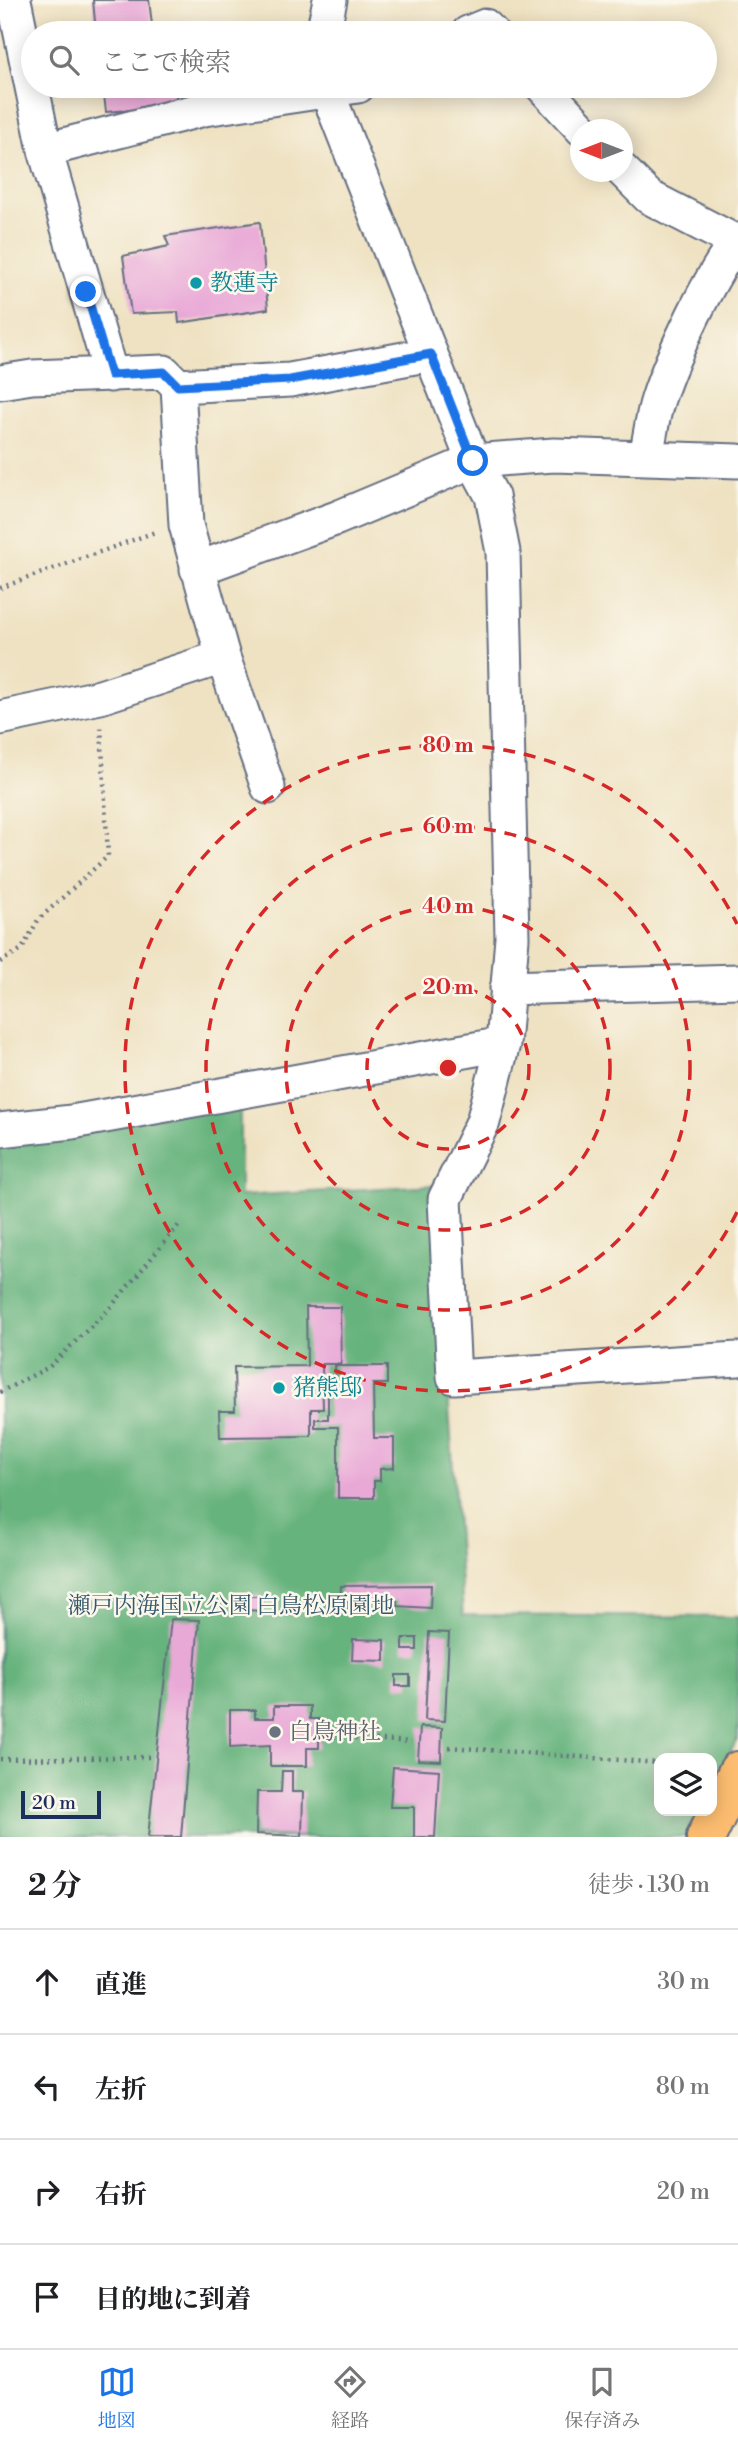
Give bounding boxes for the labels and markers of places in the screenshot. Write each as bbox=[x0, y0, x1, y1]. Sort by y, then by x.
place label: 教蓮寺 bbox=[210, 269, 279, 297]
marker: 教蓮寺 bbox=[188, 275, 204, 291]
centre of rings bbox=[436, 1056, 460, 1080]
place label: 猪熊邸 bbox=[293, 1374, 362, 1402]
marker: 猪熊邸 bbox=[271, 1380, 287, 1396]
place label: 白鳥神社 bbox=[289, 1718, 381, 1746]
marker: 白鳥神社 bbox=[267, 1724, 283, 1740]

